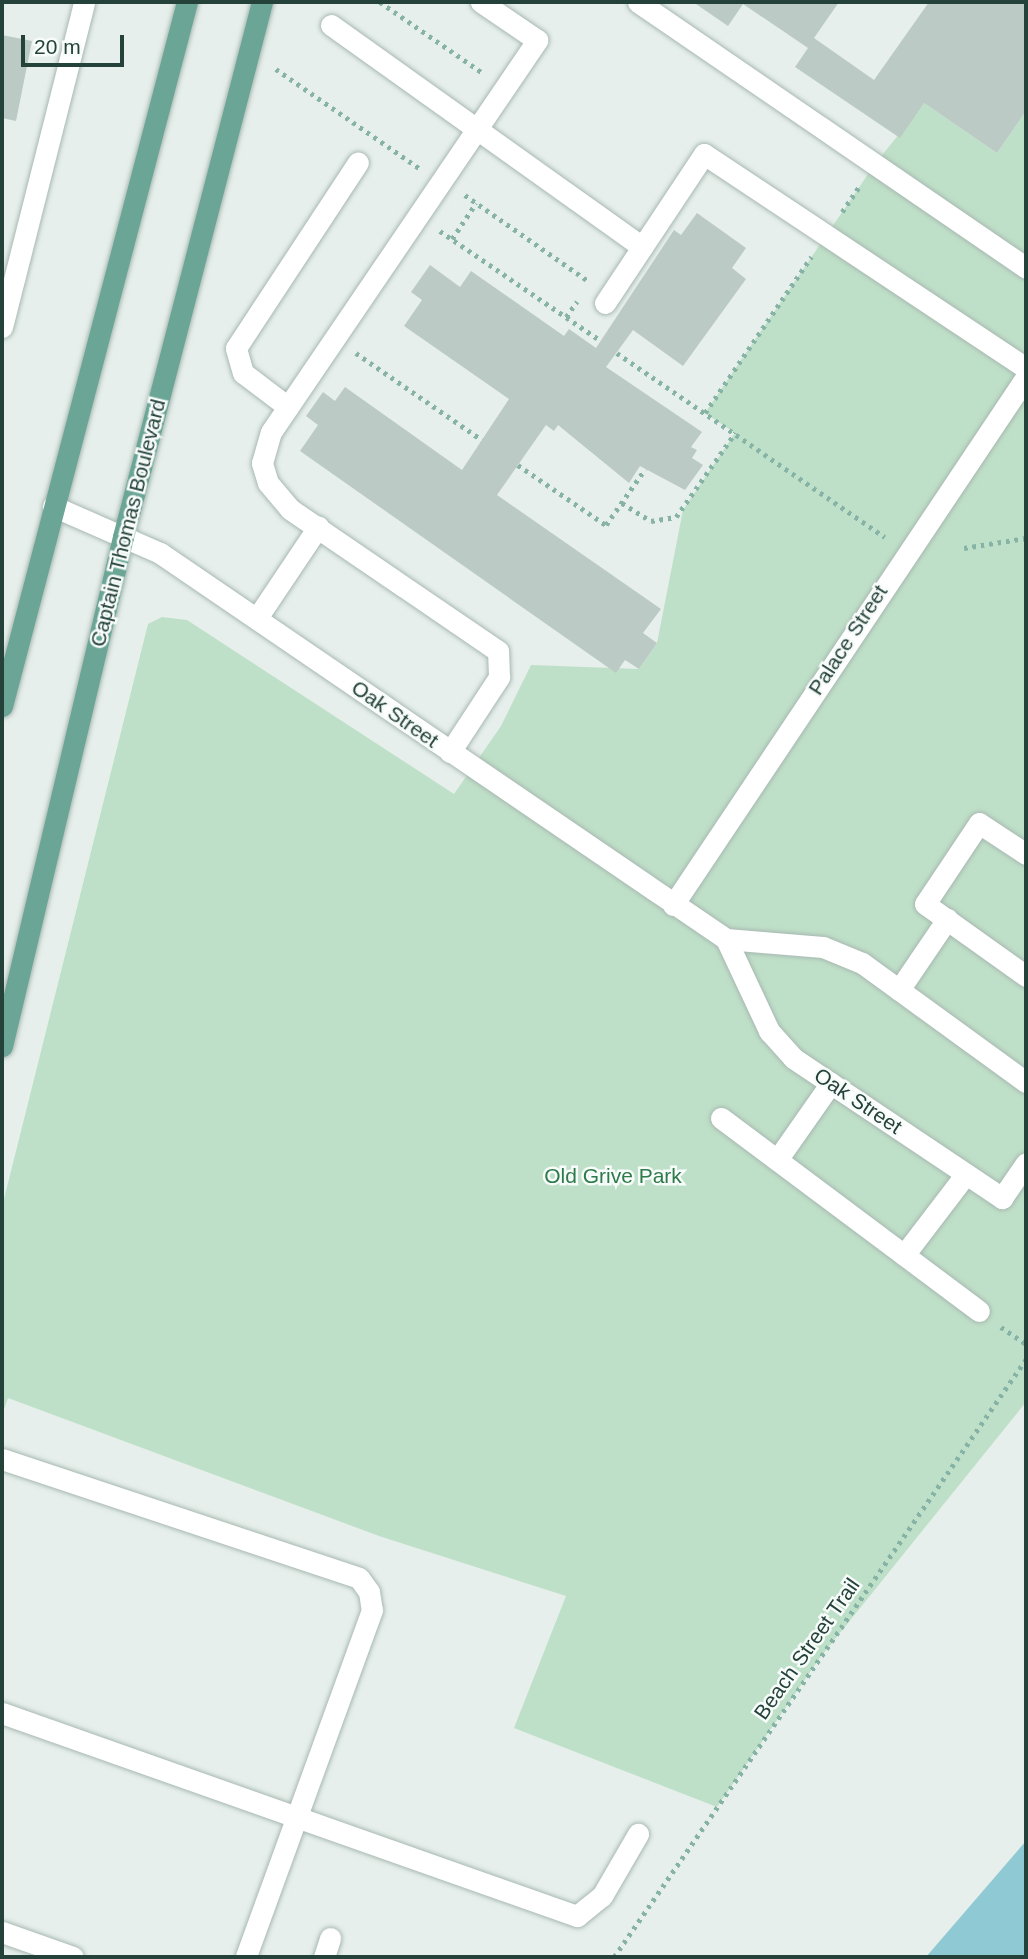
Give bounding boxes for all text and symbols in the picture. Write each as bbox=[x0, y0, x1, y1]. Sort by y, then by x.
scale bar bbox=[24, 21, 128, 65]
text: 20 m bbox=[34, 35, 81, 58]
street label: Captain Thomas Boulevard bbox=[85, 396, 171, 650]
street label: Palace Street bbox=[803, 580, 893, 700]
street label: Oak Street bbox=[347, 675, 443, 753]
street label: Oak Street bbox=[809, 1062, 907, 1140]
park label: Old Grive Park bbox=[544, 1163, 682, 1189]
street label: Beach Street Trail bbox=[749, 1573, 865, 1725]

